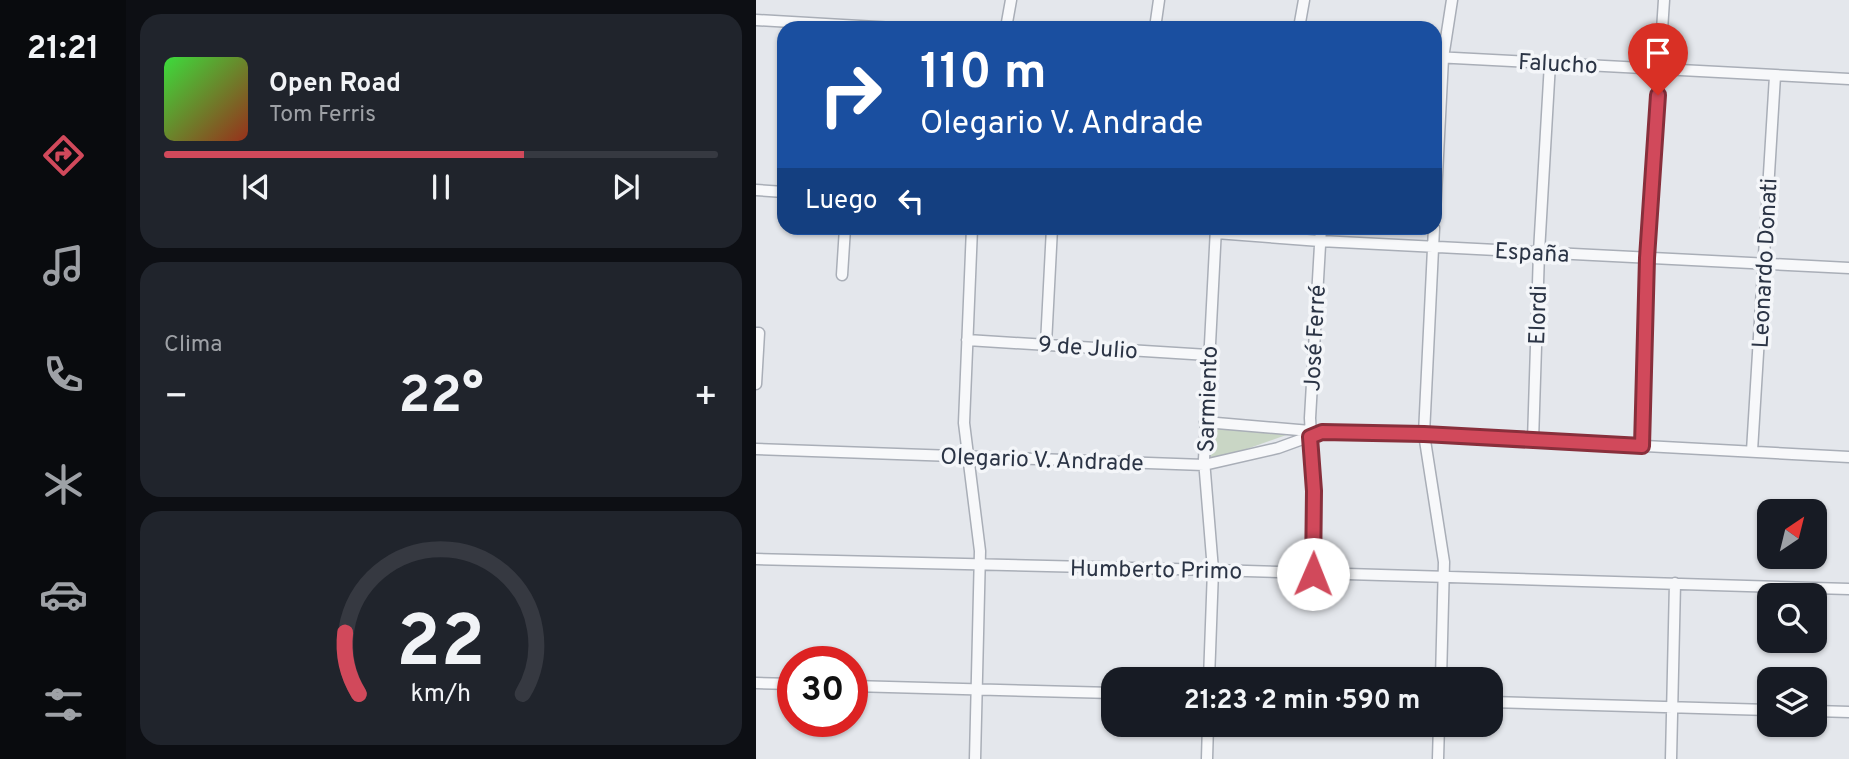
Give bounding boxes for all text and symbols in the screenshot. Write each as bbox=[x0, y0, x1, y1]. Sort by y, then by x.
pin bbox=[1628, 23, 1688, 95]
text: 21:21 bbox=[27, 30, 99, 70]
icon: arrive bbox=[1639, 34, 1677, 72]
text: 110 m bbox=[920, 44, 1047, 106]
icon: right bbox=[805, 49, 896, 140]
street label: Falucho bbox=[1517, 49, 1598, 82]
text: Open Road bbox=[269, 68, 401, 101]
text: Tom Ferris bbox=[269, 101, 376, 130]
text: Olegario V. Andrade bbox=[920, 105, 1203, 145]
icon: directions bbox=[39, 131, 88, 180]
icon: previous bbox=[237, 168, 275, 206]
icon: pause bbox=[422, 168, 460, 206]
icon: next bbox=[607, 168, 645, 206]
street label: Leonardo Donati bbox=[1748, 177, 1785, 349]
icon: left bbox=[892, 182, 930, 220]
text: Luego bbox=[805, 185, 878, 218]
street label: España bbox=[1494, 238, 1570, 271]
icon: music bbox=[39, 241, 88, 290]
street label: José Ferré bbox=[1299, 284, 1334, 392]
street label: Elordi bbox=[1524, 285, 1555, 345]
text: Clima bbox=[164, 331, 222, 360]
street label: 9 de Julio bbox=[1037, 332, 1139, 367]
street label: Sarmiento bbox=[1193, 345, 1226, 453]
icon: phone bbox=[39, 350, 88, 399]
text: 22° bbox=[398, 365, 484, 431]
text: − bbox=[164, 374, 189, 423]
text: + bbox=[693, 374, 718, 423]
street label: Olegario V. Andrade bbox=[940, 443, 1144, 480]
icon: climate bbox=[39, 460, 88, 509]
north arrow bbox=[1757, 499, 1827, 569]
map controls bbox=[1757, 499, 1827, 737]
position arrow bbox=[1276, 537, 1350, 611]
street label: Humberto Primo bbox=[1070, 555, 1242, 588]
icon: car bbox=[39, 570, 88, 619]
button: search bbox=[1757, 583, 1827, 653]
text: 22 bbox=[396, 600, 486, 692]
speed limit sign: 30 bbox=[777, 646, 868, 737]
button: layers bbox=[1757, 667, 1827, 737]
text: km/h bbox=[411, 679, 471, 711]
icon: filters bbox=[39, 680, 88, 729]
text: 21:23 · 2 min · 590 m bbox=[1184, 685, 1420, 718]

